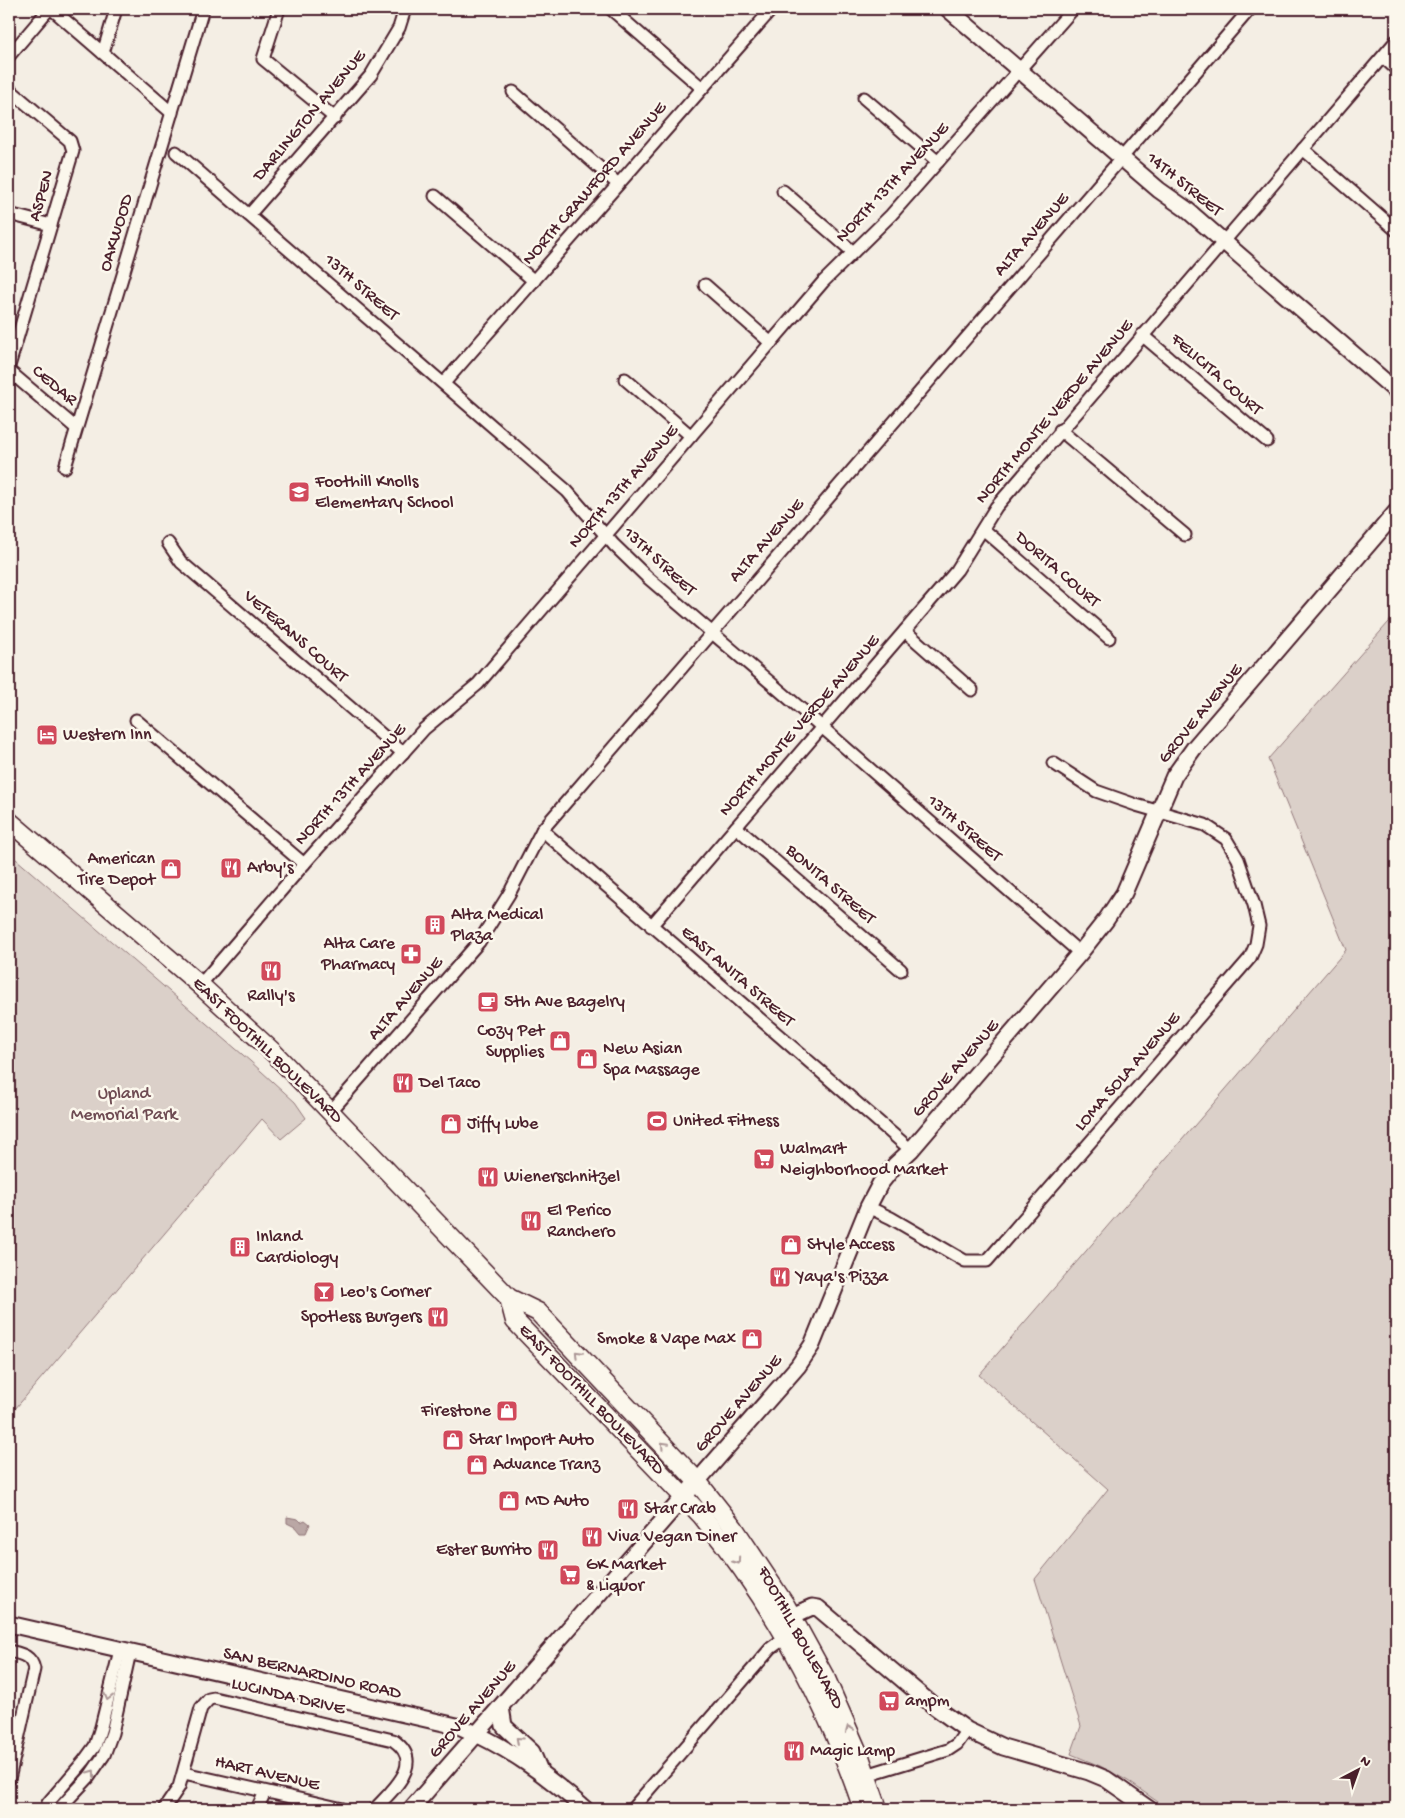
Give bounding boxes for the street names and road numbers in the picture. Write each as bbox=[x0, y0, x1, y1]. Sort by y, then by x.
street label: DARLINGTON AVENUE bbox=[248, 46, 372, 187]
street label: NORTH CRAWFORD AVENUE bbox=[518, 98, 672, 270]
street label: NORTH 13TH AVENUE bbox=[832, 118, 955, 247]
street label: 14TH STREET bbox=[1141, 147, 1227, 223]
street label: ASPEN bbox=[25, 168, 59, 224]
street label: ALTA AVENUE bbox=[990, 188, 1075, 281]
street label: OAKWOOD bbox=[95, 191, 139, 274]
street label: 13TH STREET bbox=[319, 249, 403, 327]
street label: NORTH MONTE VERDE AVENUE bbox=[972, 315, 1139, 508]
street label: FELICITA COURT bbox=[1165, 329, 1267, 421]
street label: CEDAR bbox=[27, 361, 81, 411]
street label: NORTH 13TH AVENUE bbox=[565, 420, 684, 553]
street label: ALTA AVENUE bbox=[725, 494, 810, 587]
street label: 13TH STREET bbox=[617, 522, 701, 602]
street label: DORITA COURT bbox=[1010, 527, 1104, 613]
street label: VETERANS COURT bbox=[238, 585, 352, 689]
street label: NORTH MONTE VERDE AVENUE bbox=[715, 630, 885, 821]
street label: GROVE AVENUE bbox=[1154, 659, 1248, 768]
street label: NORTH 13TH AVENUE bbox=[291, 719, 412, 850]
street label: 13TH STREET bbox=[922, 790, 1006, 868]
street label: BONITA STREET bbox=[780, 840, 880, 930]
street label: EAST ANITA STREET bbox=[676, 922, 799, 1033]
street label: ALTA AVENUE bbox=[364, 952, 449, 1045]
street label: EAST FOOTHILL BOULEVARD bbox=[187, 974, 347, 1129]
street label: LOMA SOLA AVENUE bbox=[1071, 1008, 1186, 1136]
street label: GROVE AVENUE bbox=[908, 1015, 1005, 1122]
street label: EAST FOOTHILL BOULEVARD bbox=[514, 1320, 669, 1480]
street label: GROVE AVENUE bbox=[691, 1350, 788, 1457]
street label: FOOTHILL BOULEVARD bbox=[752, 1562, 848, 1713]
street label: SAN BERNARDINO ROAD bbox=[221, 1643, 403, 1705]
street label: GROVE AVENUE bbox=[425, 1656, 522, 1763]
street label: LUCINDA DRIVE bbox=[229, 1674, 348, 1720]
street label: HART AVENUE bbox=[213, 1752, 322, 1796]

